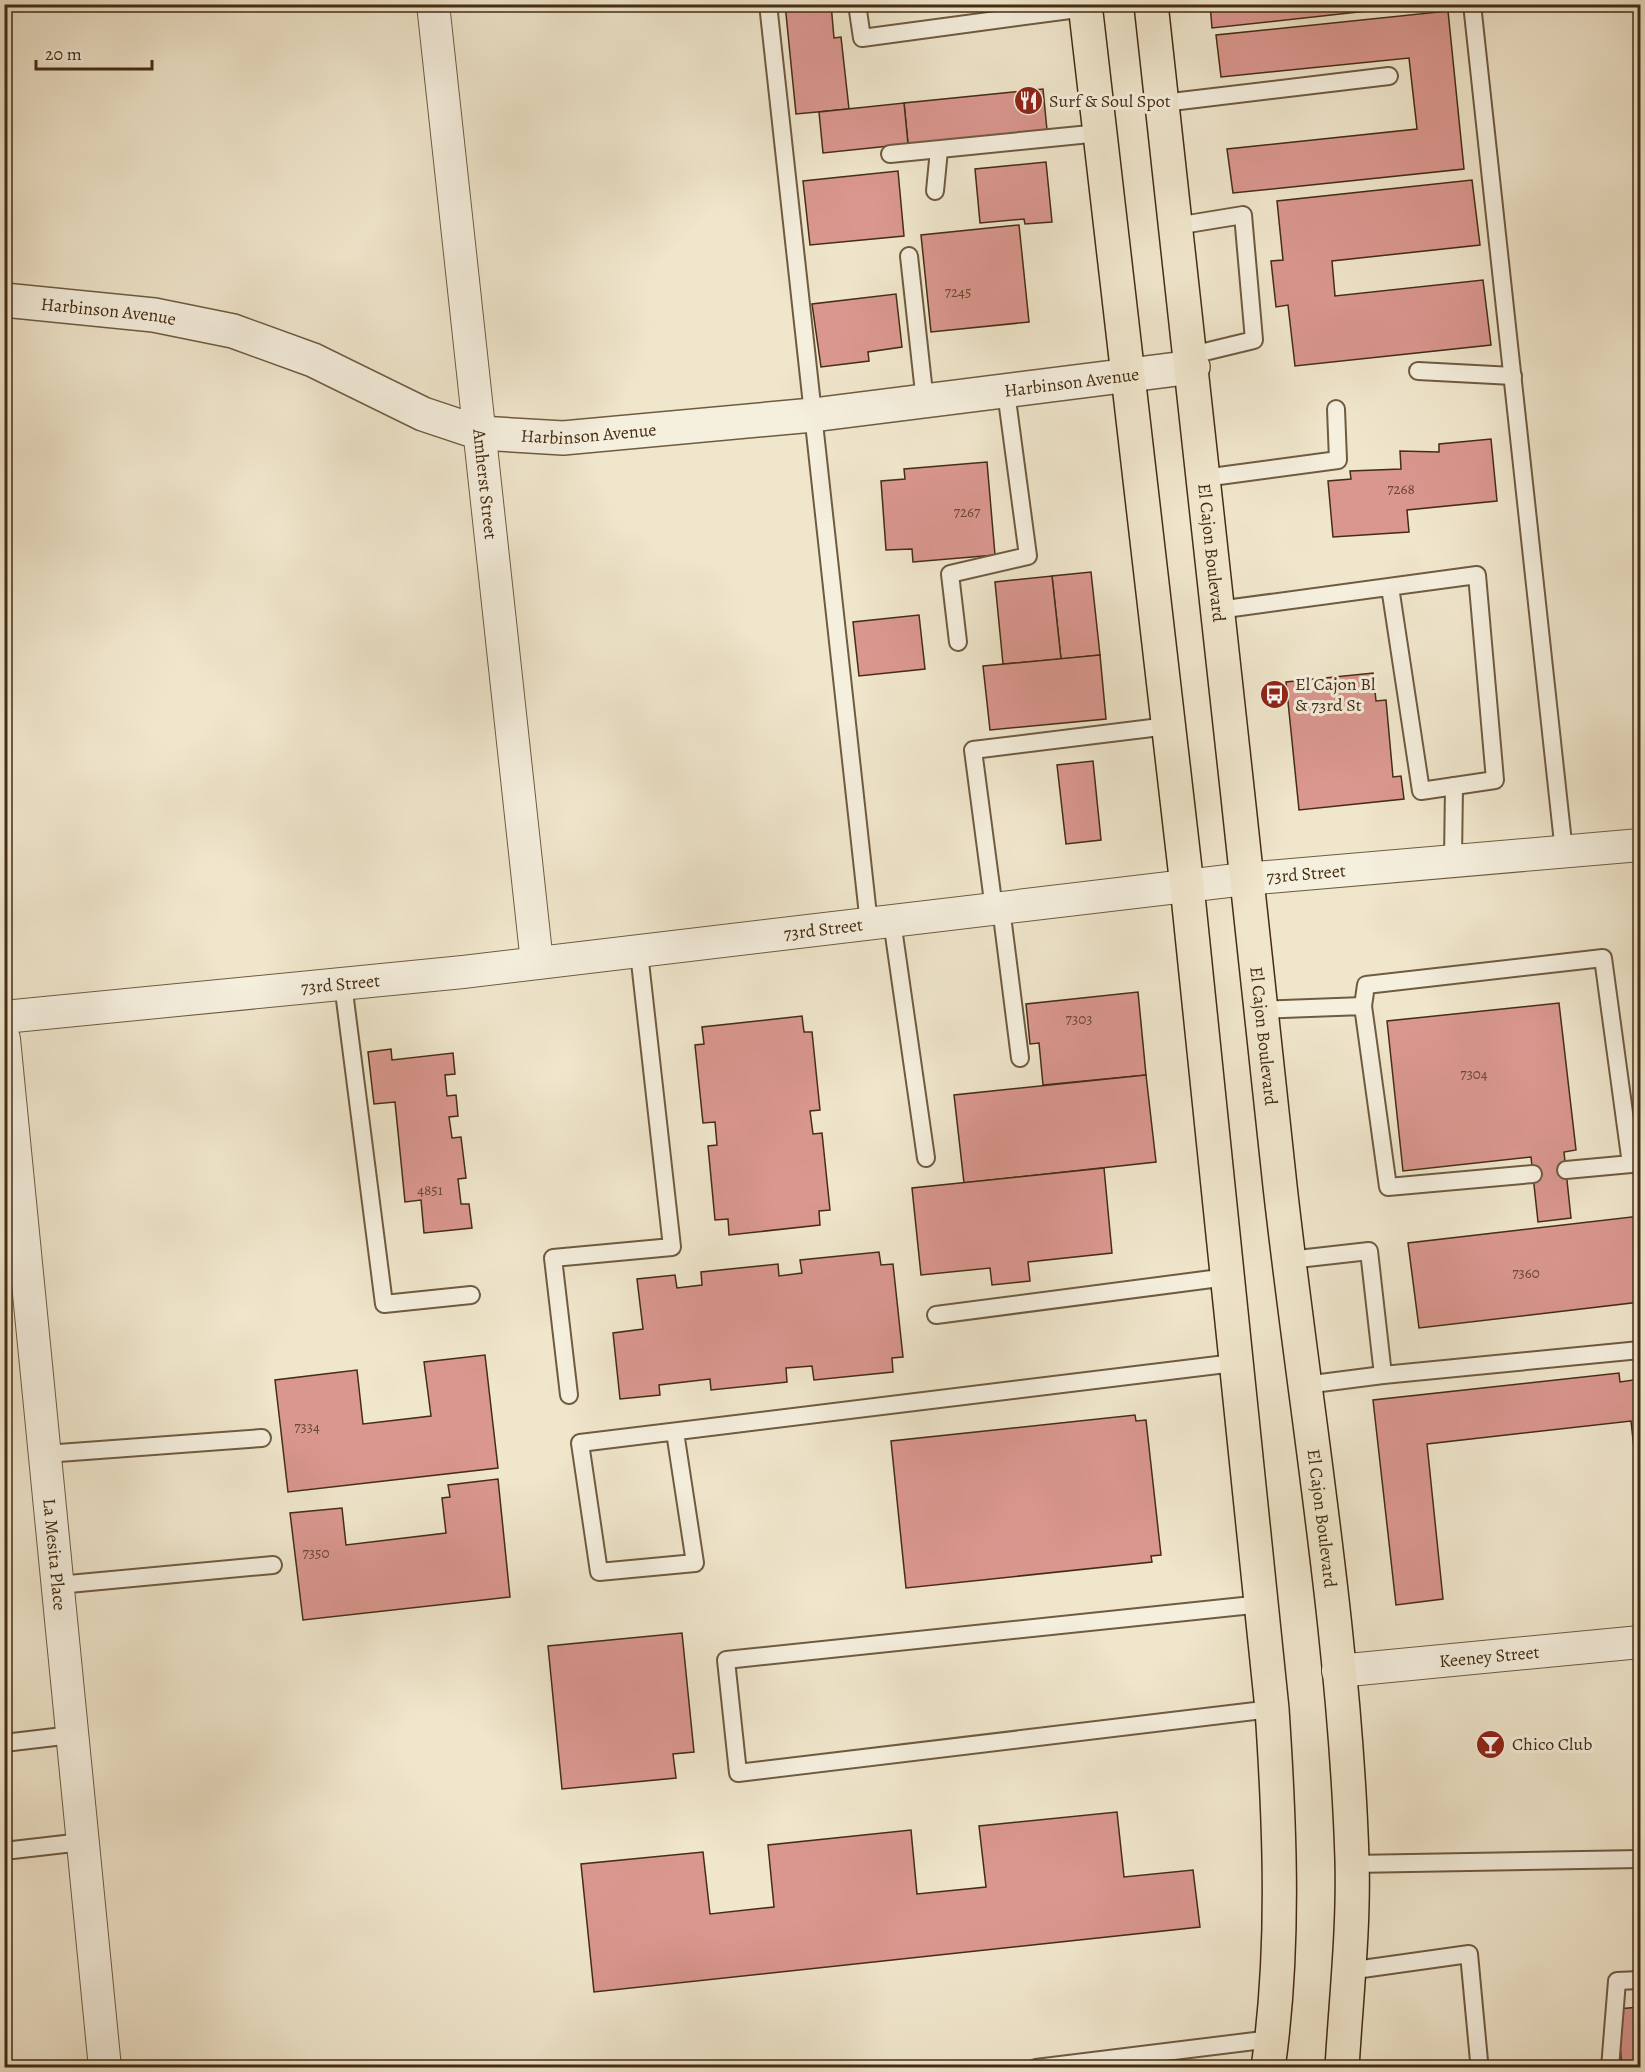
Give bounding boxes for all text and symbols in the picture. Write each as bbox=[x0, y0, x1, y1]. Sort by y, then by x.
scale bar bbox=[36, 33, 152, 71]
text: 20 m bbox=[45, 42, 82, 66]
restaurant icon: Surf & Soul Spot bbox=[1012, 85, 1044, 117]
place label: Surf & Soul Spot bbox=[1049, 89, 1171, 113]
house number: 7245 bbox=[945, 282, 971, 302]
street label: Harbinson Avenue bbox=[40, 292, 178, 331]
street label: Harbinson Avenue bbox=[1003, 362, 1141, 403]
street label: Harbinson Avenue bbox=[520, 417, 657, 450]
street label: Amherst Street bbox=[467, 427, 503, 541]
house number: 7268 bbox=[1387, 479, 1415, 499]
street label: El Cajon Boulevard bbox=[1192, 482, 1231, 624]
house number: 7267 bbox=[954, 502, 981, 522]
place label: El Cajon Bl & 73rd St bbox=[1295, 672, 1376, 717]
bus stop icon: El Cajon Bl & 73rd St bbox=[1258, 678, 1290, 710]
street label: 73rd Street bbox=[1266, 858, 1347, 889]
street label: 73rd Street bbox=[782, 913, 864, 946]
street label: El Cajon Boulevard bbox=[1244, 965, 1283, 1107]
street label: 73rd Street bbox=[300, 968, 381, 1000]
house number: 7303 bbox=[1066, 1009, 1092, 1029]
house number: 7304 bbox=[1460, 1064, 1488, 1084]
house number: 4851 bbox=[417, 1180, 443, 1200]
house number: 7360 bbox=[1512, 1263, 1540, 1283]
house number: 7334 bbox=[294, 1417, 320, 1437]
street label: El Cajon Boulevard bbox=[1301, 1448, 1343, 1589]
street label: La Mesita Place bbox=[37, 1497, 72, 1612]
house number: 7350 bbox=[303, 1543, 330, 1563]
street label: Keeney Street bbox=[1438, 1640, 1541, 1673]
bar icon: Chico Club bbox=[1475, 1728, 1507, 1760]
place label: Chico Club bbox=[1512, 1732, 1592, 1756]

